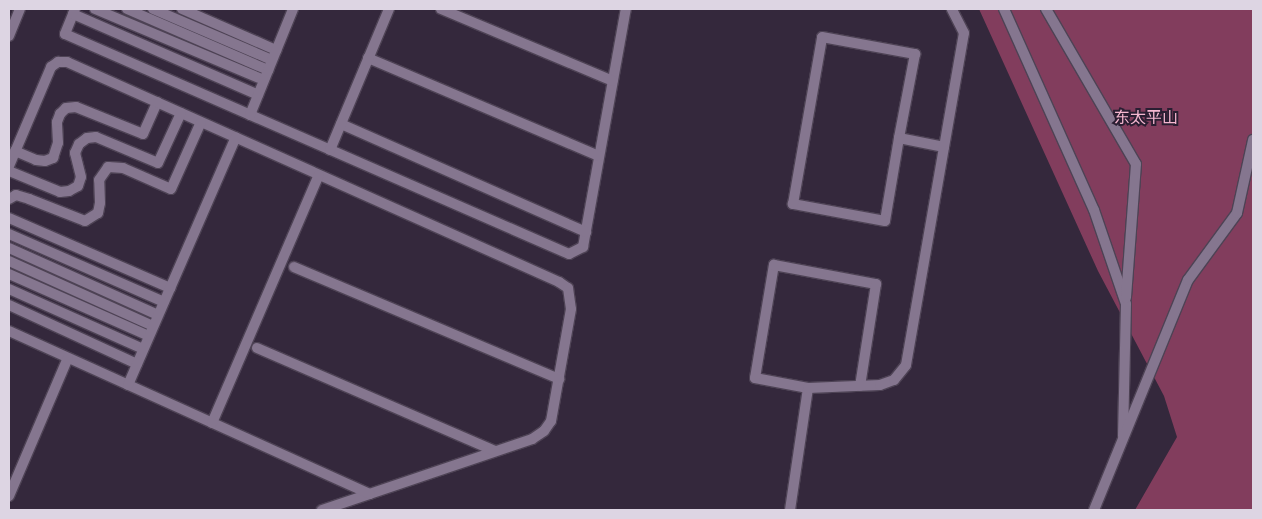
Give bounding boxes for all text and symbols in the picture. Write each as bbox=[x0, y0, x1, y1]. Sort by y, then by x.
park label: 东太平山 bbox=[1114, 107, 1178, 127]

